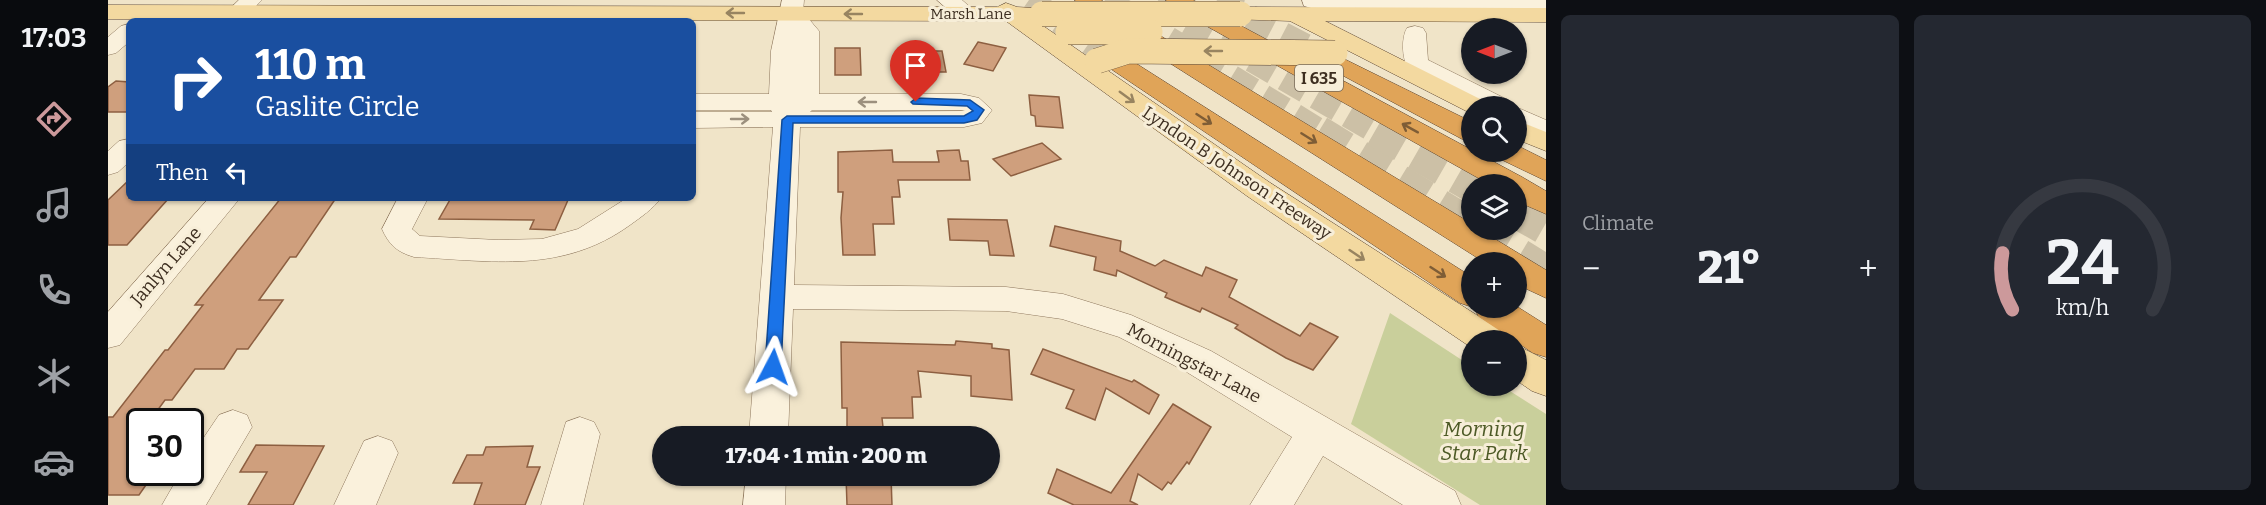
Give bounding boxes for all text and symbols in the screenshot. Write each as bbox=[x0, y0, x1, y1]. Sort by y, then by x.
street label: Marsh Lane bbox=[930, 5, 1012, 23]
one-way arrow bbox=[725, 7, 745, 19]
one-way arrow bbox=[843, 8, 863, 20]
north arrow bbox=[1461, 18, 1527, 84]
map controls bbox=[1461, 18, 1527, 396]
text: 17:03 bbox=[22, 22, 86, 54]
text: 110 m bbox=[255, 40, 366, 90]
pin bbox=[890, 40, 941, 102]
icon: right bbox=[156, 42, 234, 120]
one-way arrow bbox=[1204, 45, 1224, 57]
icon: arrive bbox=[899, 49, 932, 82]
road number: I 635 bbox=[1295, 65, 1343, 91]
text: Gaslite Circle bbox=[255, 91, 420, 123]
one-way arrow bbox=[1118, 91, 1134, 103]
one-way arrow bbox=[858, 96, 878, 107]
button: search bbox=[1461, 96, 1527, 162]
icon: directions bbox=[33, 98, 75, 140]
street label: Lyndon B Johnson Freeway bbox=[1138, 101, 1336, 245]
one-way arrow bbox=[730, 113, 750, 125]
one-way arrow bbox=[1196, 113, 1213, 126]
one-way arrow bbox=[1402, 122, 1419, 134]
one-way arrow bbox=[1300, 132, 1317, 144]
icon: left bbox=[220, 156, 253, 189]
text: Then bbox=[156, 159, 208, 186]
button: layers bbox=[1461, 174, 1527, 240]
icon: music bbox=[33, 184, 75, 226]
text: Climate bbox=[1582, 211, 1654, 235]
street label: Janlyn Lane bbox=[125, 222, 206, 311]
text: 24 bbox=[2046, 226, 2119, 301]
text: 21° bbox=[1698, 241, 1761, 295]
one-way arrow bbox=[1348, 249, 1365, 261]
text: − bbox=[1582, 249, 1600, 289]
text: + bbox=[1859, 249, 1877, 289]
button: + bbox=[1461, 252, 1527, 318]
one-way arrow bbox=[1429, 266, 1445, 278]
icon: phone bbox=[33, 269, 75, 311]
text: km/h bbox=[2056, 295, 2109, 321]
street label: Morningstar Lane bbox=[1123, 318, 1265, 408]
button: − bbox=[1461, 330, 1527, 396]
position arrow bbox=[741, 335, 805, 399]
icon: climate bbox=[33, 355, 75, 397]
speed limit sign: 30 bbox=[126, 408, 204, 486]
park label: Morning Star Park bbox=[1440, 416, 1528, 466]
icon: car bbox=[33, 441, 75, 483]
text: 17:04 · 1 min · 200 m bbox=[725, 442, 927, 469]

